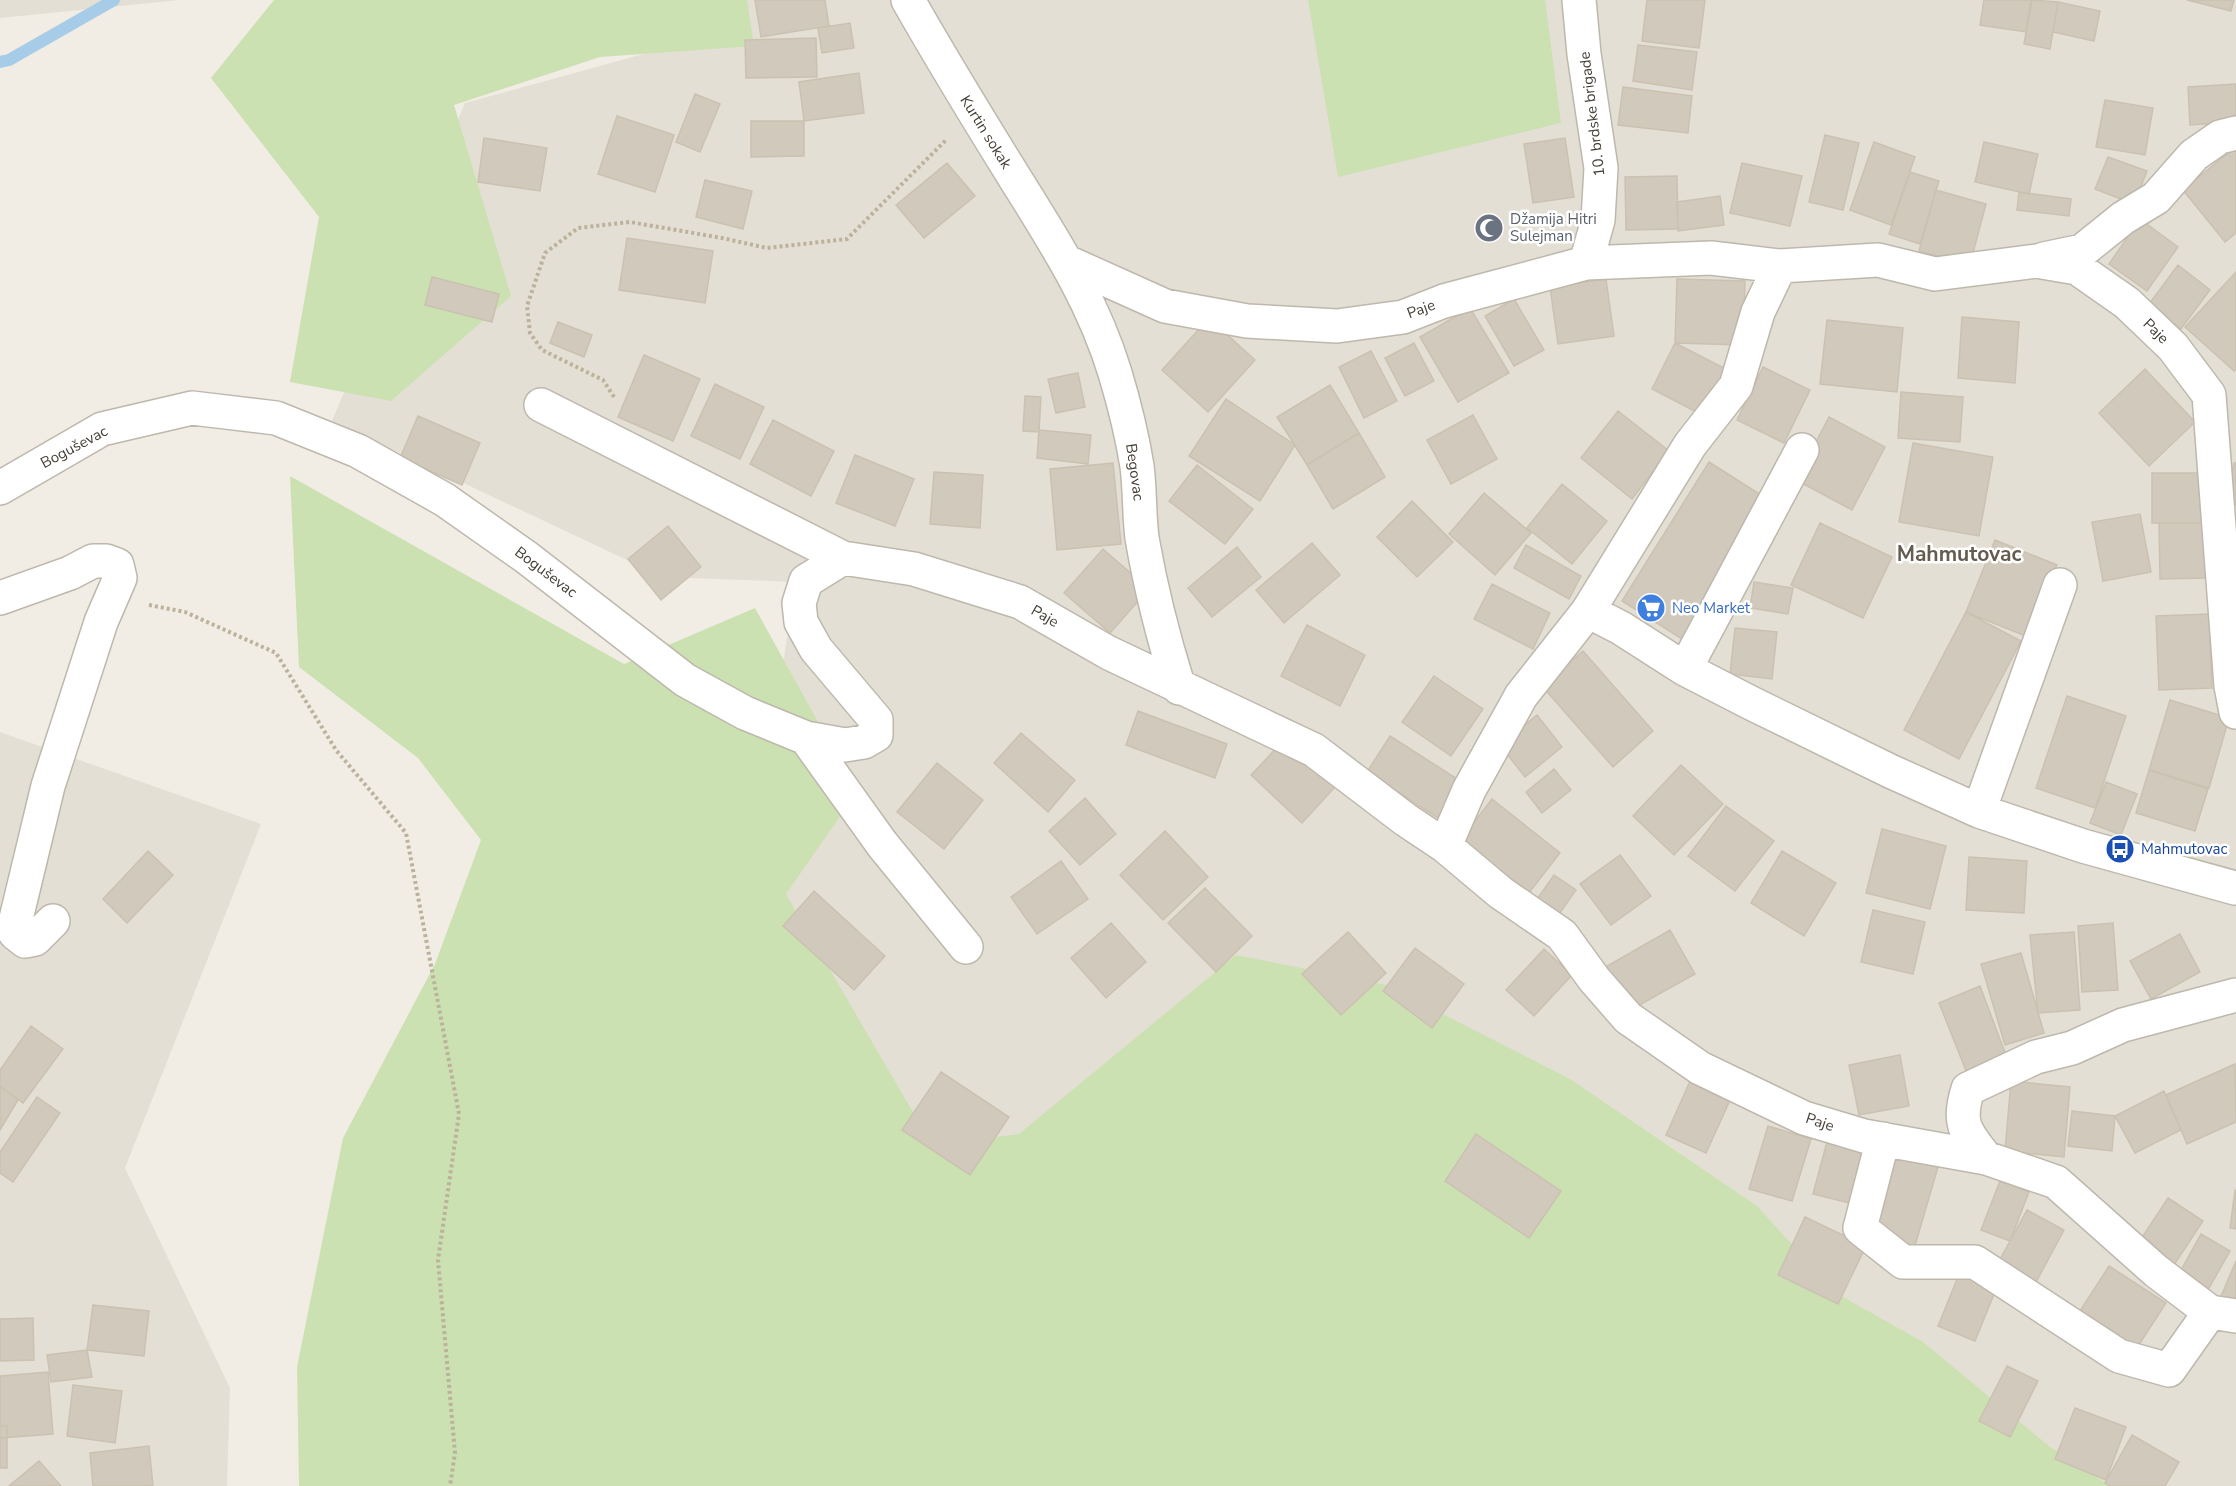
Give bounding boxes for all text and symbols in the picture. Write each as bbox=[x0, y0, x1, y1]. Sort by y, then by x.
street label: 10. brdske brigade bbox=[1574, 51, 1610, 177]
street label: Kurtin sokak bbox=[956, 92, 1017, 173]
place label: Džamija Hitri Sulejman bbox=[1510, 209, 1597, 246]
mosque icon: Džamija Hitri Sulejman bbox=[1473, 212, 1505, 244]
street label: Paje bbox=[1404, 295, 1438, 323]
street label: Paje bbox=[2139, 314, 2173, 348]
street label: Boguševac bbox=[37, 421, 111, 473]
street label: Begovac bbox=[1121, 442, 1149, 502]
district label: Mahmutovac bbox=[1897, 540, 2021, 568]
street label: Boguševac bbox=[511, 542, 581, 602]
supermarket icon: Neo Market bbox=[1635, 592, 1667, 624]
place label: Neo Market bbox=[1672, 598, 1751, 618]
street label: Paje bbox=[1028, 600, 1062, 632]
bus stop icon: Mahmutovac bbox=[2104, 833, 2136, 865]
place label: Mahmutovac bbox=[2141, 839, 2227, 859]
street label: Paje bbox=[1803, 1108, 1837, 1136]

